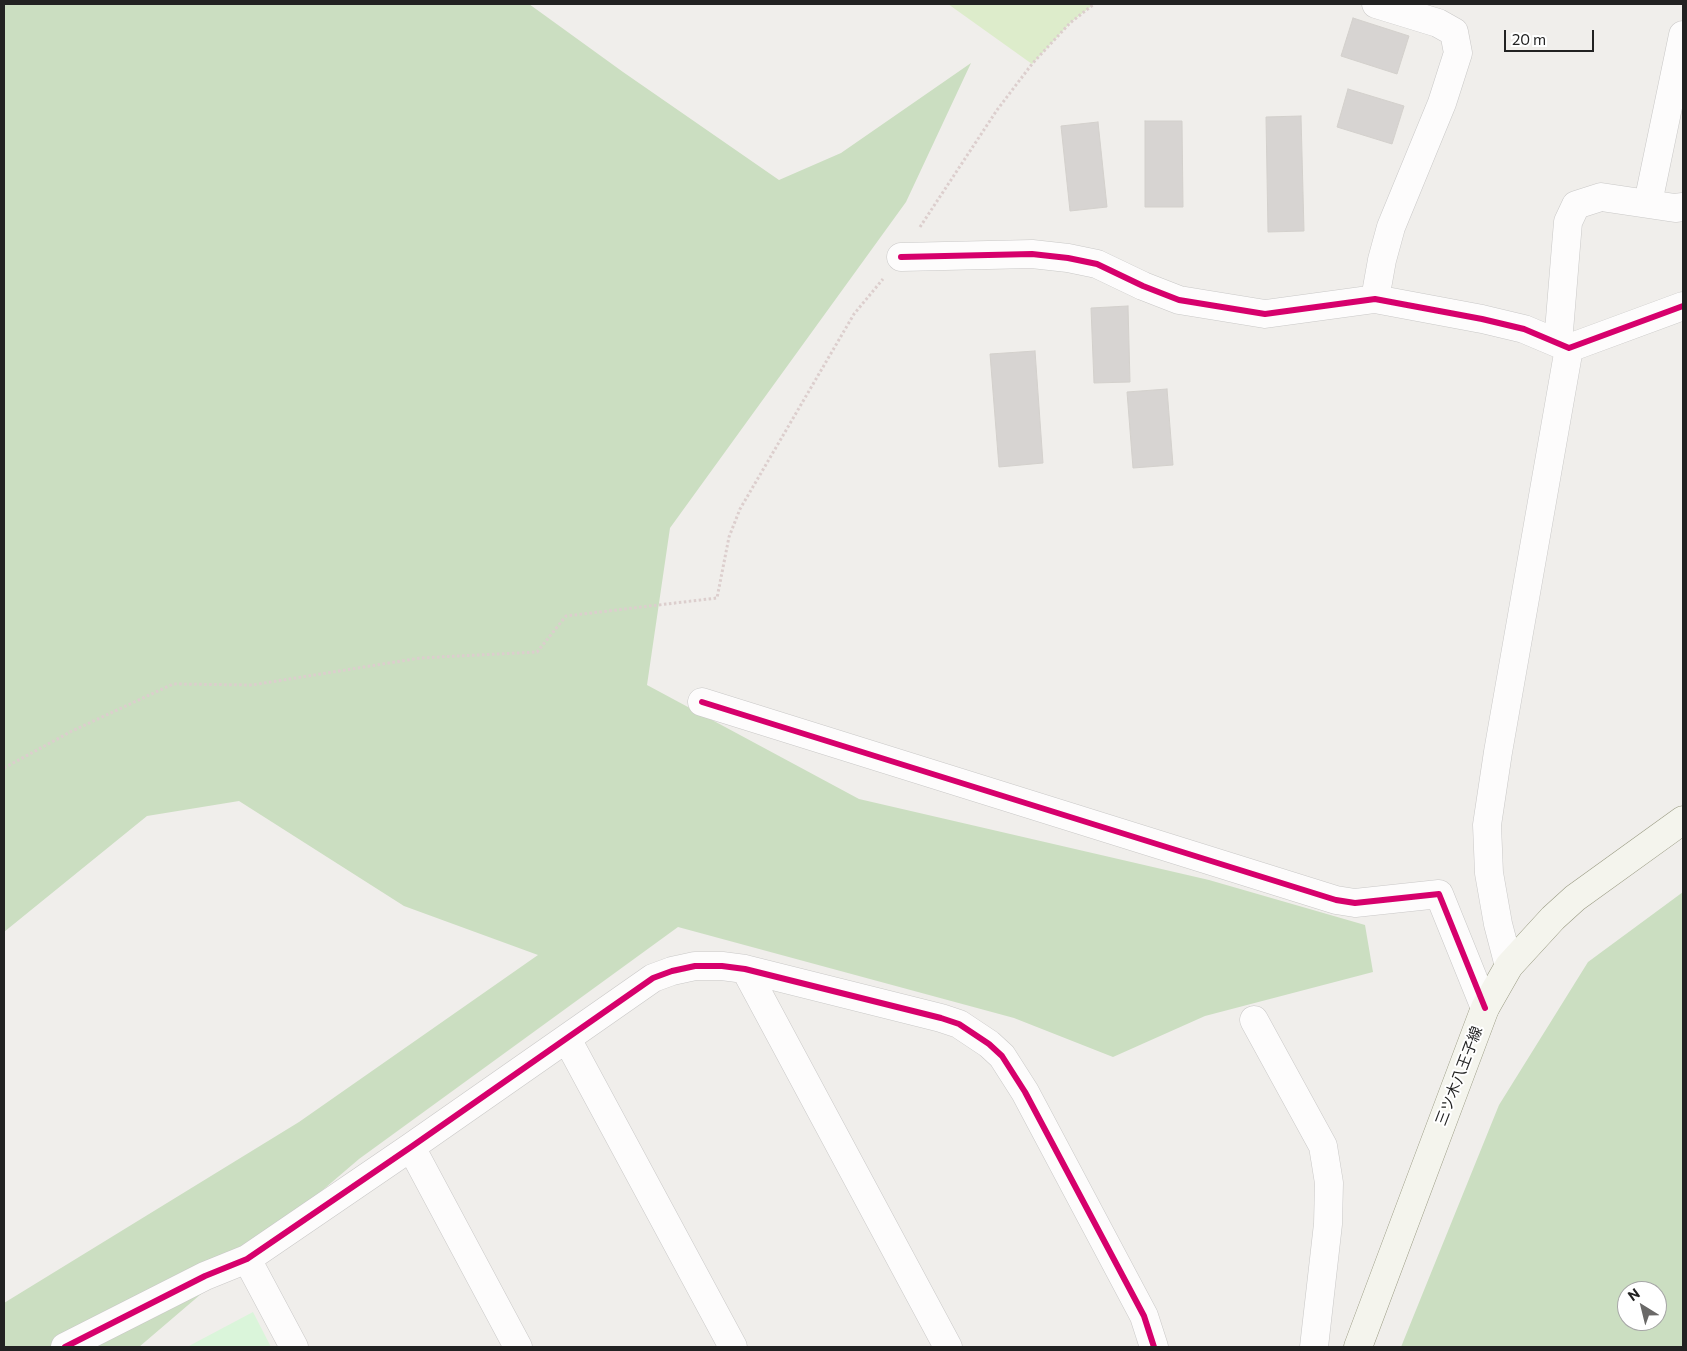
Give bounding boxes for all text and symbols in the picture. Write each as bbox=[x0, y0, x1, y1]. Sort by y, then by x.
scale bar bbox=[1507, 20, 1597, 52]
text: 20 m bbox=[1512, 30, 1546, 48]
street label: 三ツ木八王子線 bbox=[1432, 1024, 1486, 1128]
north arrow bbox=[1617, 1281, 1667, 1331]
text: N bbox=[1624, 1284, 1643, 1304]

